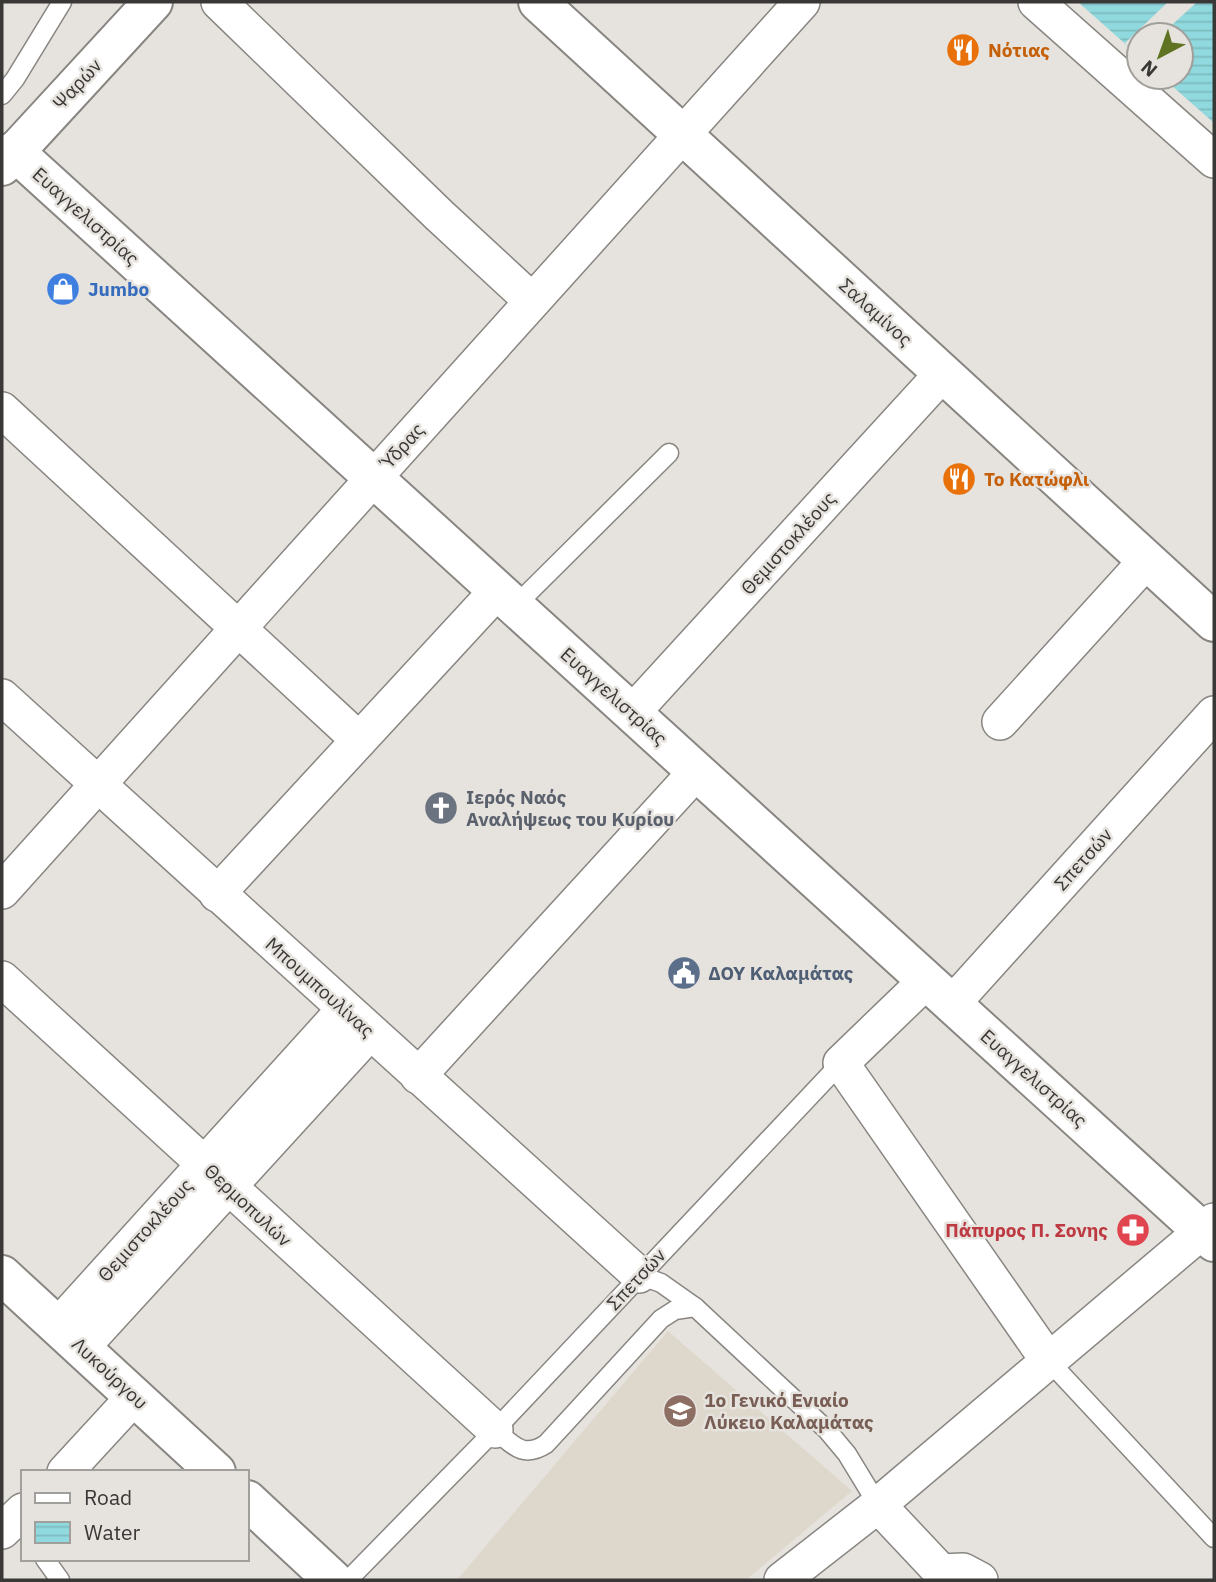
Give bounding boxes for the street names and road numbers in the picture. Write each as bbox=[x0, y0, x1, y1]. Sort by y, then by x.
street label: Ψαρών bbox=[47, 53, 107, 115]
street label: Ευαγγελιστρίας bbox=[28, 162, 144, 270]
street label: Σαλαμίνος bbox=[835, 273, 917, 351]
street label: Ύδρας bbox=[374, 418, 429, 475]
street label: Θεμιστοκλέους bbox=[735, 486, 841, 600]
street label: Ευαγγελιστρίας bbox=[556, 642, 672, 750]
street label: Σπετσών bbox=[1049, 823, 1117, 895]
street label: Μπουμπουλίνας bbox=[261, 932, 379, 1042]
street label: Ευαγγελιστρίας bbox=[976, 1024, 1092, 1132]
street label: Θερμοπυλών bbox=[199, 1158, 297, 1252]
street label: Θεμιστοκλέους bbox=[92, 1173, 198, 1287]
street label: Σπετσών bbox=[601, 1243, 671, 1315]
street label: Λυκούργου bbox=[67, 1332, 153, 1414]

